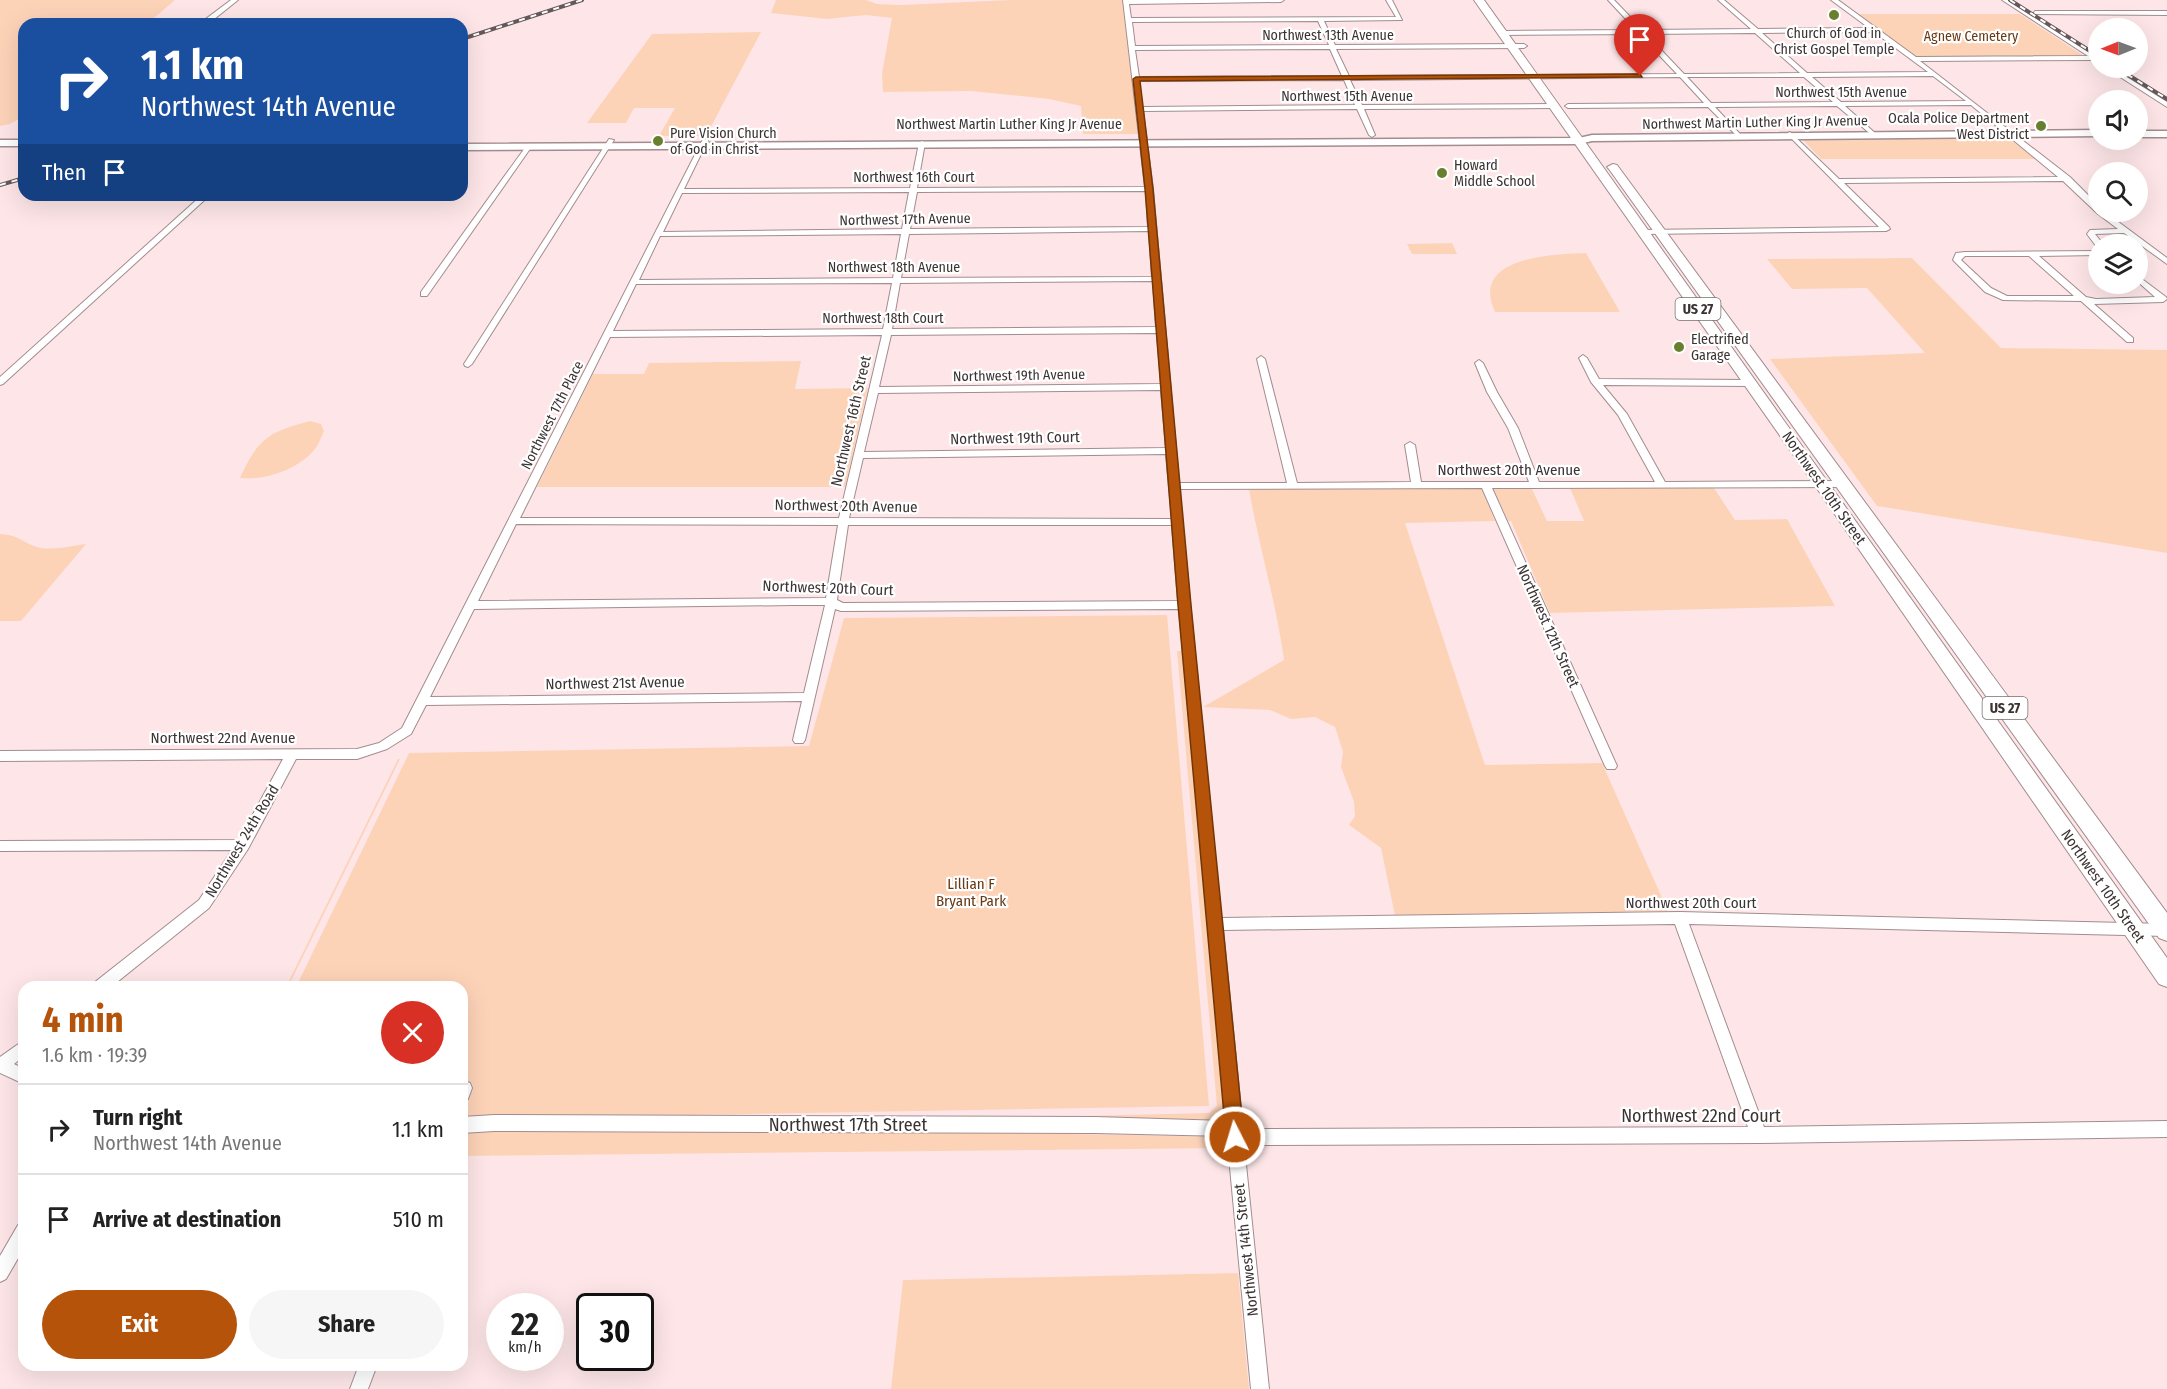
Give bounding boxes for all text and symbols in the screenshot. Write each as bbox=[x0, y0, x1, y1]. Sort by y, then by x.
marker: Church of God in Christ Gospel Temple bbox=[1827, 8, 1841, 22]
pin bbox=[1614, 14, 1665, 76]
north arrow bbox=[2088, 18, 2148, 78]
map controls bbox=[2088, 18, 2148, 294]
icon: arrive bbox=[1623, 23, 1656, 56]
place label: Church of God in Christ Gospel Temple bbox=[1774, 25, 1894, 58]
street label: Northwest 13th Avenue bbox=[1262, 27, 1394, 44]
park label: Agnew Cemetery bbox=[1924, 28, 2019, 45]
text: 1.1 km bbox=[141, 40, 244, 90]
icon: right bbox=[42, 42, 120, 120]
street label: Northwest 15th Avenue bbox=[1775, 84, 1907, 101]
street label: Northwest 15th Avenue bbox=[1281, 88, 1413, 105]
button: sound bbox=[2088, 90, 2148, 150]
text: Northwest 14th Avenue bbox=[141, 91, 396, 123]
place label: Ocala Police Department West District bbox=[1888, 110, 2029, 143]
street label: Northwest Martin Luther King Jr Avenue bbox=[1642, 112, 1868, 133]
street label: Northwest Martin Luther King Jr Avenue bbox=[896, 116, 1122, 133]
marker: Ocala Police Department West District bbox=[2034, 119, 2048, 133]
place label: Pure Vision Church of God in Christ bbox=[670, 125, 777, 158]
marker: Pure Vision Church of God in Christ bbox=[651, 134, 665, 148]
icon: arrive bbox=[98, 156, 131, 189]
place label: Howard Middle School bbox=[1454, 157, 1535, 190]
text: Then bbox=[42, 159, 86, 186]
button: search bbox=[2088, 162, 2148, 222]
marker: Howard Middle School bbox=[1435, 166, 1449, 180]
street label: Northwest 16th Court bbox=[853, 169, 975, 186]
street label: Northwest 17th Avenue bbox=[839, 210, 971, 229]
button: layers bbox=[2088, 234, 2148, 294]
street label: Northwest 18th Avenue bbox=[828, 259, 960, 276]
road number: US 27 bbox=[1676, 298, 1720, 320]
street label: Northwest 18th Court bbox=[822, 310, 944, 327]
place label: Electrified Garage bbox=[1691, 331, 1749, 364]
marker: Electrified Garage bbox=[1672, 340, 1686, 354]
street label: Northwest 16th Street bbox=[827, 354, 875, 488]
street label: Northwest 17th Place bbox=[518, 358, 587, 472]
street label: Northwest 19th Avenue bbox=[953, 366, 1085, 385]
street label: Northwest 19th Court bbox=[950, 428, 1080, 448]
street label: Northwest 10th Street bbox=[1778, 428, 1870, 548]
street label: Northwest 20th Avenue bbox=[1438, 461, 1580, 479]
street label: Northwest 20th Avenue bbox=[774, 496, 918, 516]
street label: Northwest 12th Street bbox=[1513, 562, 1583, 690]
street label: Northwest 20th Court bbox=[762, 577, 894, 599]
street label: Northwest 21st Avenue bbox=[545, 673, 685, 693]
road number: US 27 bbox=[1982, 697, 2028, 719]
street label: Northwest 22nd Avenue bbox=[151, 729, 295, 747]
street label: Northwest 24th Road bbox=[201, 781, 283, 901]
street label: Northwest 10th Street bbox=[2057, 826, 2149, 946]
park label: Lillian F Bryant Park bbox=[936, 875, 1006, 910]
street label: Northwest 20th Court bbox=[1625, 894, 1757, 912]
text: 4 min bbox=[42, 998, 124, 1042]
button: close bbox=[381, 1001, 444, 1064]
text: 1.6 km · 19:39 bbox=[42, 1043, 147, 1067]
text: Turn right bbox=[93, 1104, 182, 1131]
position arrow bbox=[1203, 1105, 1267, 1169]
street label: Northwest 22nd Court bbox=[1621, 1105, 1781, 1127]
icon: right bbox=[42, 1113, 75, 1146]
street label: Northwest 17th Street bbox=[769, 1114, 927, 1136]
text: 1.1 km bbox=[392, 1116, 444, 1143]
text: Northwest 14th Avenue bbox=[93, 1131, 282, 1155]
street label: Northwest 14th Street bbox=[1230, 1183, 1262, 1317]
icon: arrive bbox=[42, 1203, 75, 1236]
text: Arrive at destination bbox=[93, 1206, 281, 1233]
text: 510 m bbox=[393, 1206, 444, 1233]
button: Exit bbox=[42, 1290, 237, 1359]
button: Share bbox=[249, 1290, 444, 1359]
speed limit sign: 30 bbox=[576, 1293, 654, 1371]
text: 22 bbox=[511, 1307, 539, 1343]
text: km/h bbox=[508, 1338, 542, 1356]

